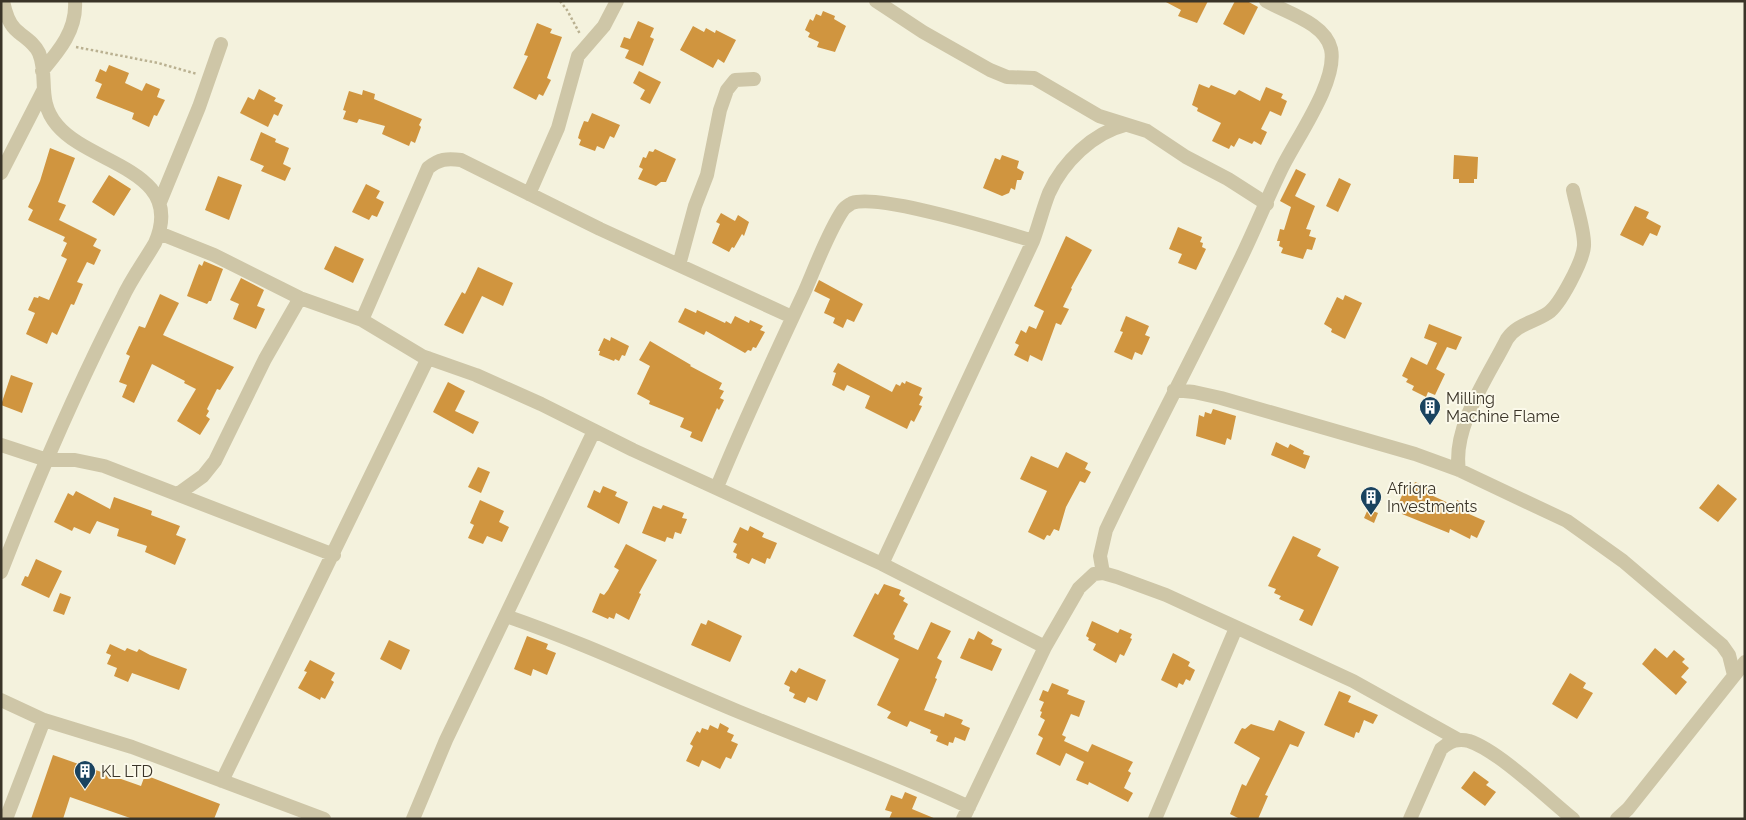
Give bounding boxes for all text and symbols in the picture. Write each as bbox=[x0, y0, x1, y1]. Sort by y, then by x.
place label: Milling Machine Flame bbox=[1446, 389, 1560, 426]
building icon: Milling Machine Flame bbox=[1418, 395, 1442, 426]
place label: Afriqra Investments bbox=[1387, 479, 1478, 516]
building icon: Afriqra Investments bbox=[1359, 485, 1383, 516]
building icon: KL LTD bbox=[73, 759, 97, 790]
place label: KL LTD bbox=[101, 762, 153, 781]

